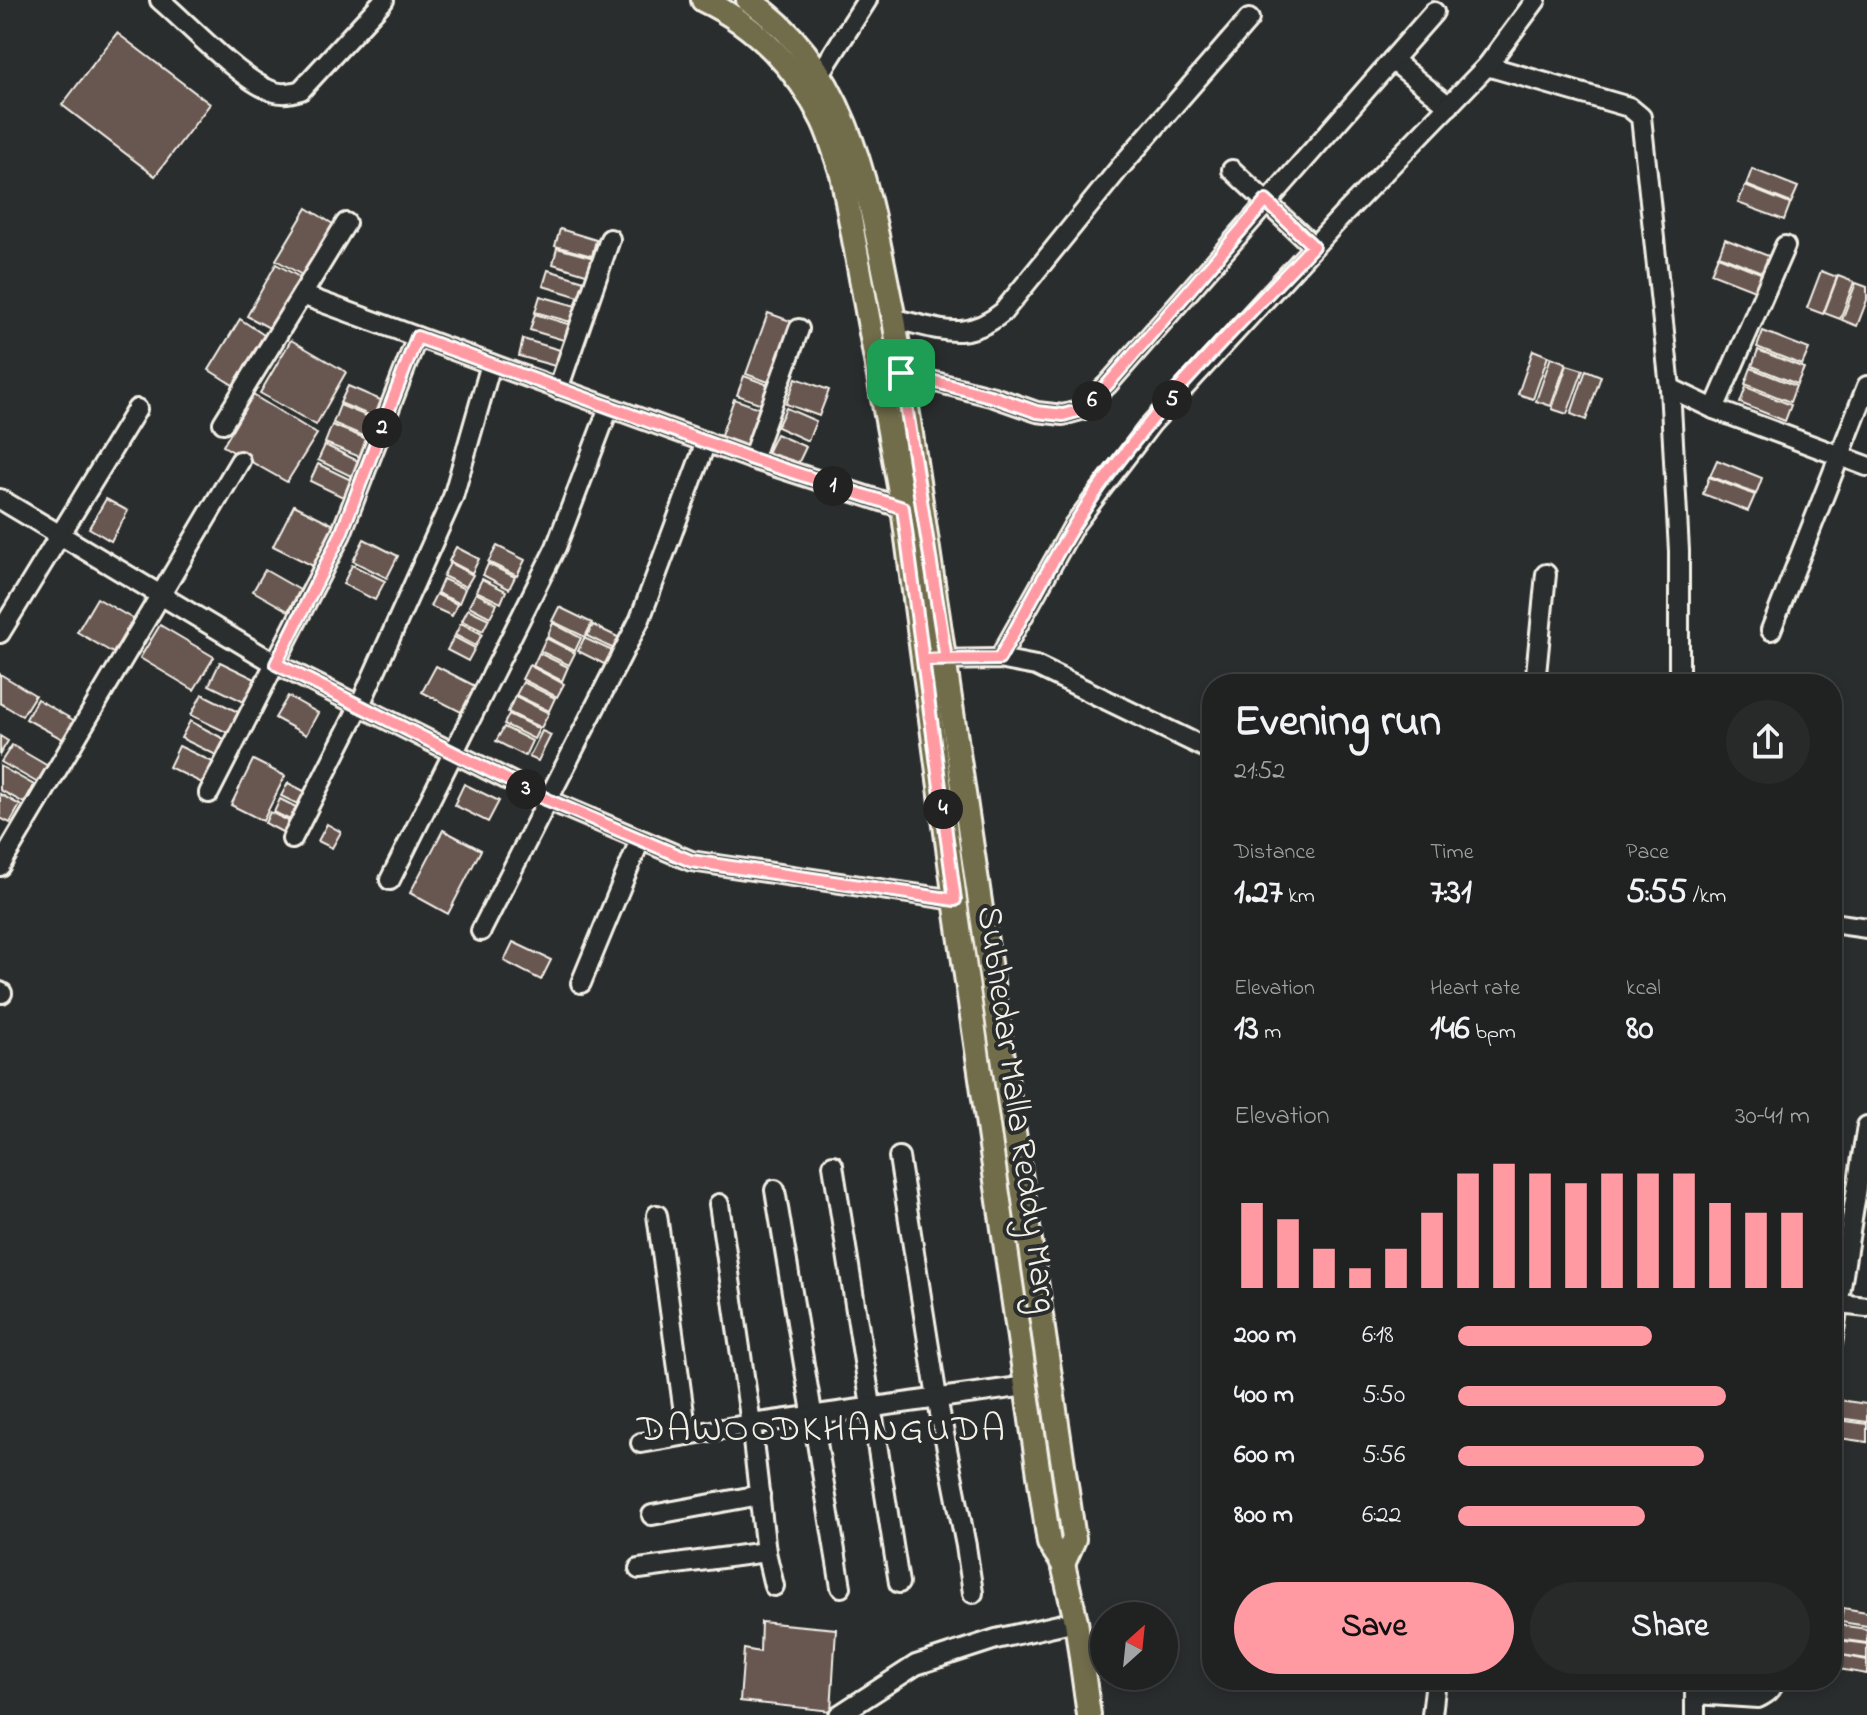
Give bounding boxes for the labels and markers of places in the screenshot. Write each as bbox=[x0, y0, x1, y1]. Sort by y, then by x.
pin bbox=[867, 339, 935, 407]
pin: 5 bbox=[1152, 380, 1192, 420]
pin: 6 bbox=[1072, 381, 1112, 421]
pin: 2 bbox=[362, 408, 402, 448]
pin: 1 bbox=[813, 466, 853, 506]
pin: 3 bbox=[506, 769, 546, 809]
pin: 4 bbox=[923, 789, 963, 829]

